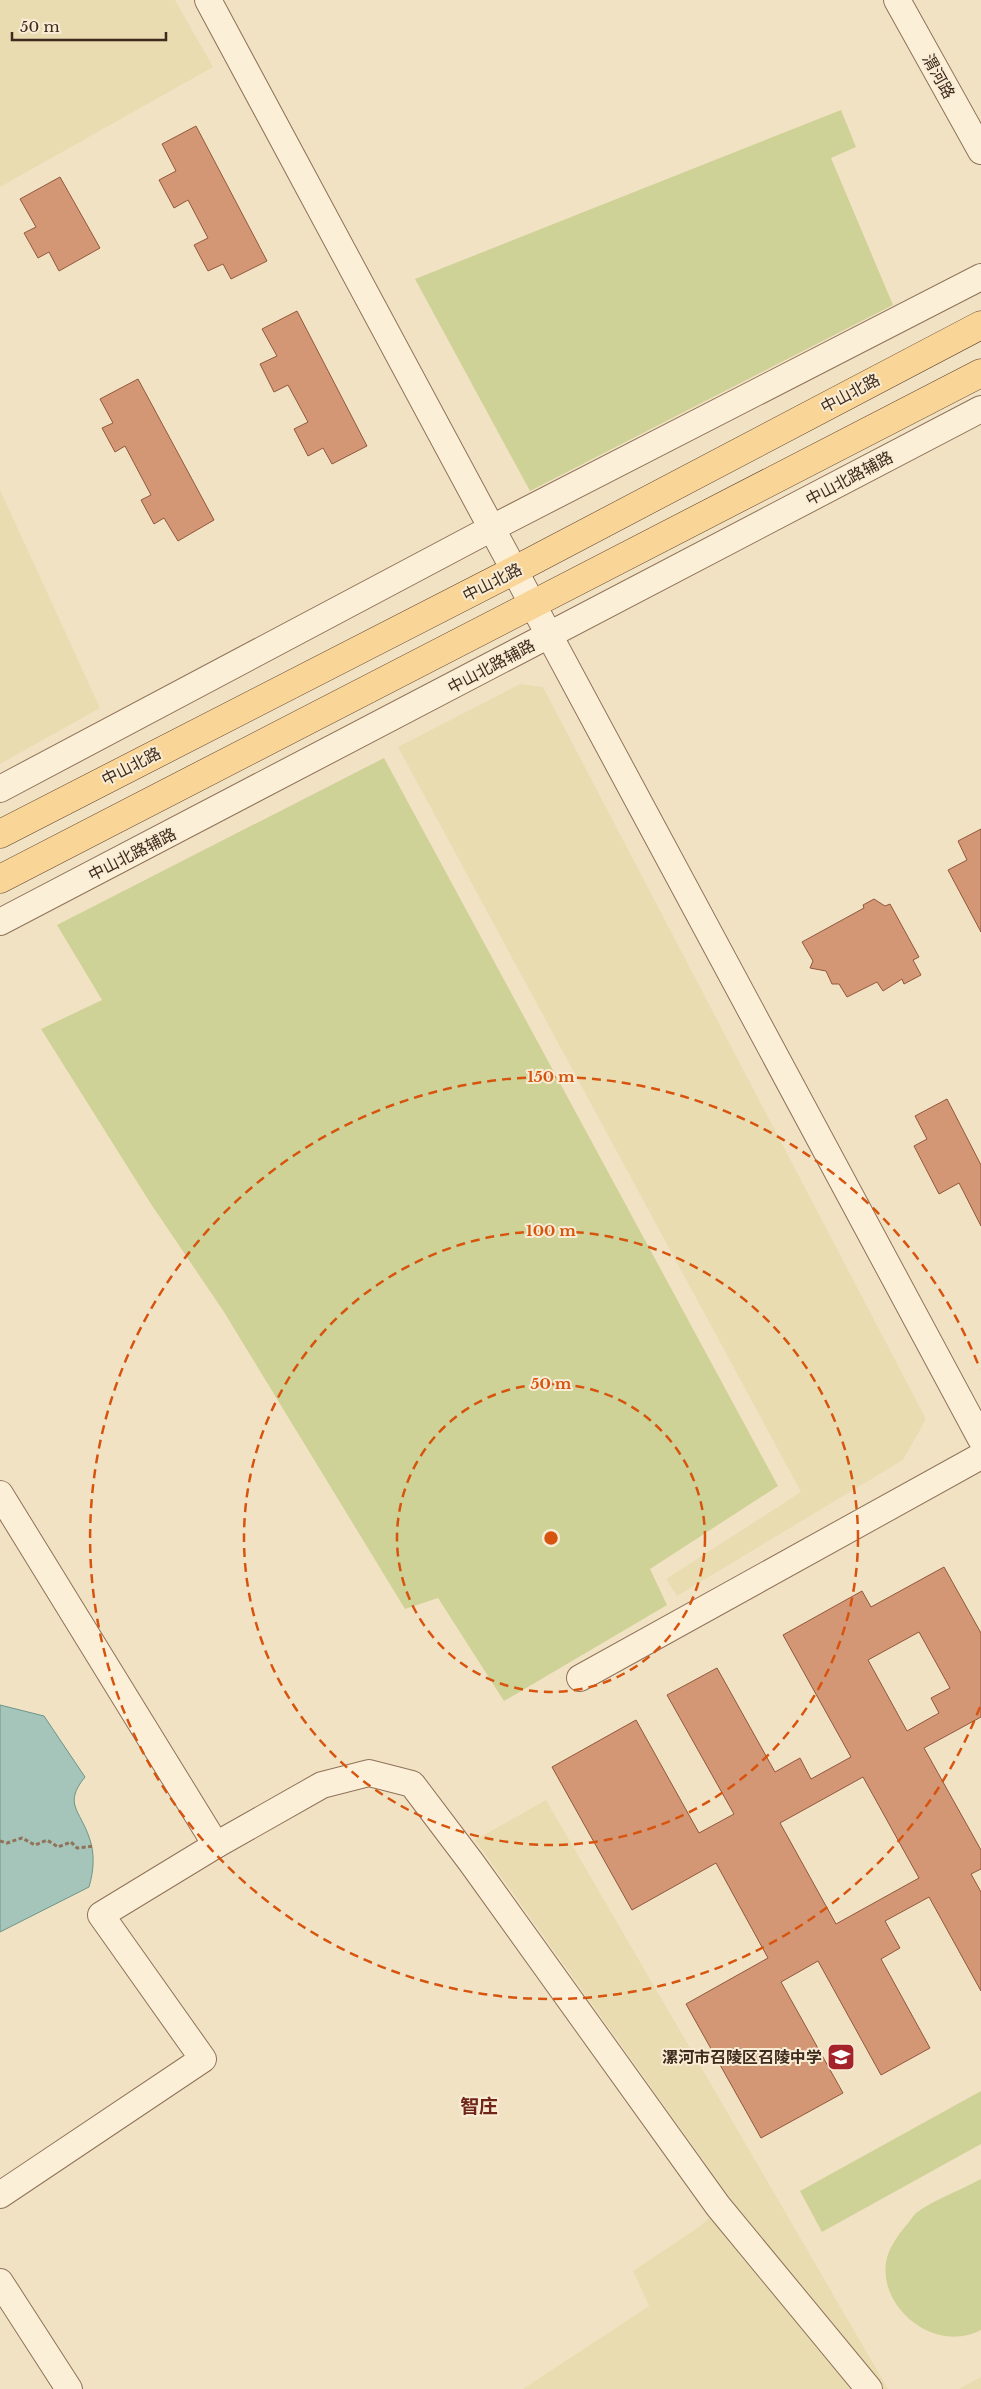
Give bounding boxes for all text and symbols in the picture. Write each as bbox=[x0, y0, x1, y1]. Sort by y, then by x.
scale bar bbox=[12, 10, 166, 42]
text: 50 m bbox=[20, 17, 60, 36]
street label: 渭河路 bbox=[919, 50, 959, 102]
street label: 中山北路 bbox=[817, 369, 883, 417]
street label: 中山北路辅路 bbox=[802, 447, 896, 509]
street label: 中山北路 bbox=[459, 559, 525, 605]
street label: 中山北路辅路 bbox=[444, 635, 538, 697]
street label: 中山北路 bbox=[98, 743, 164, 789]
street label: 中山北路辅路 bbox=[85, 823, 179, 885]
text: 150 m bbox=[527, 1067, 575, 1086]
text: 100 m bbox=[526, 1221, 576, 1240]
text: 50 m bbox=[531, 1374, 572, 1393]
centre of rings bbox=[542, 1529, 560, 1547]
school or university icon: 漯河市召陵区召陵中学 bbox=[826, 2042, 856, 2072]
place label: 漯河市召陵区召陵中学 bbox=[662, 2047, 822, 2067]
district label: 智庄 bbox=[460, 2095, 498, 2118]

